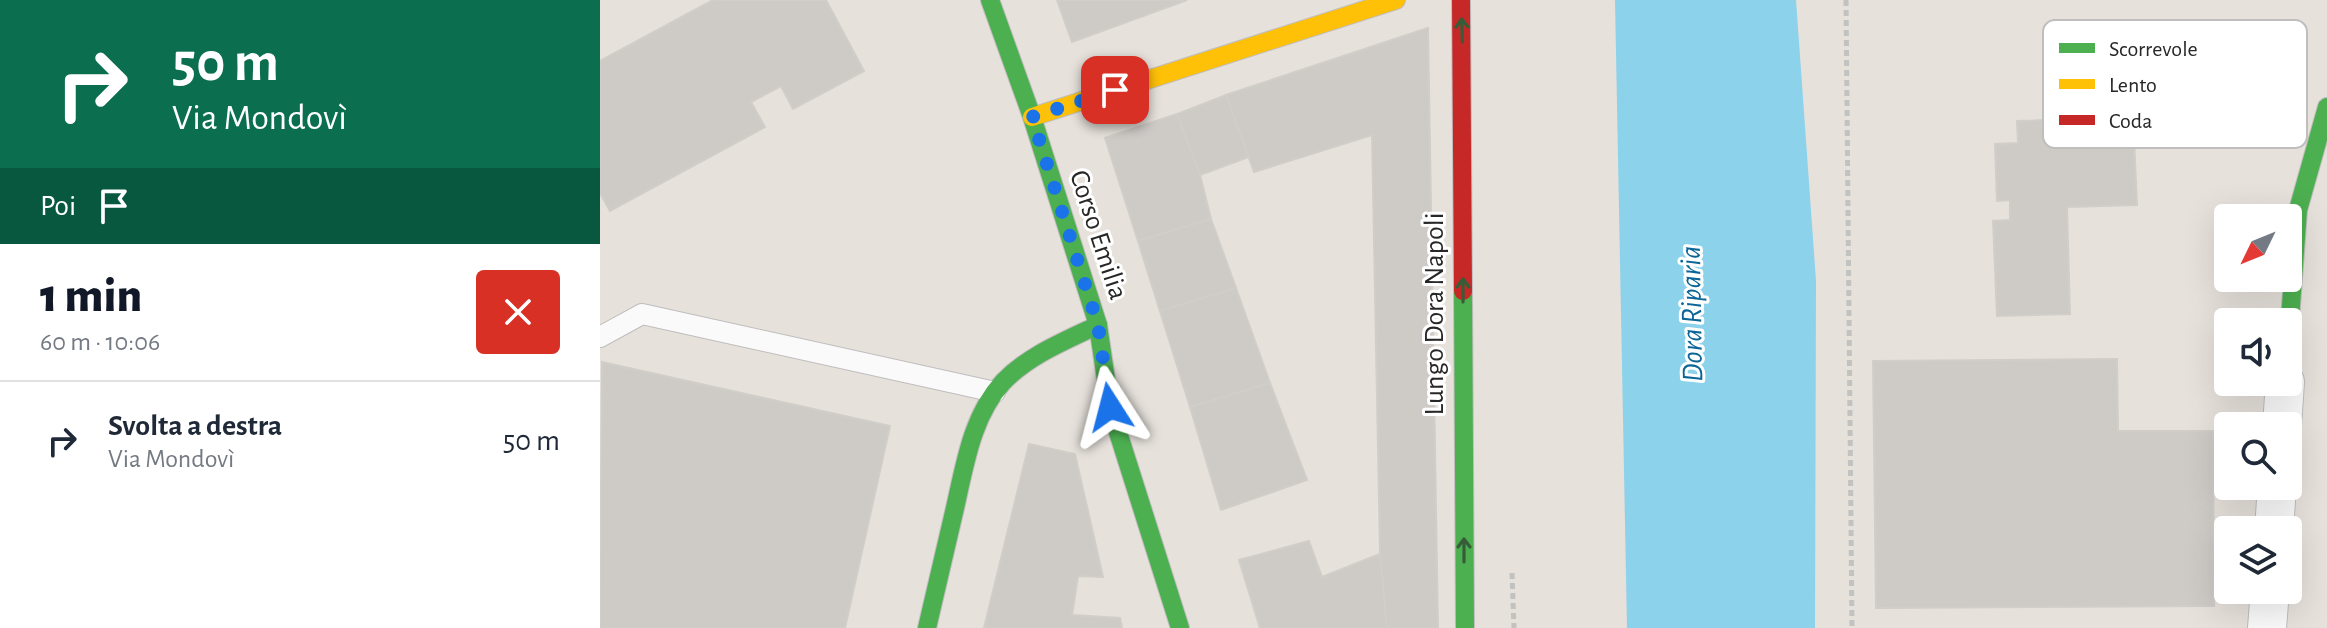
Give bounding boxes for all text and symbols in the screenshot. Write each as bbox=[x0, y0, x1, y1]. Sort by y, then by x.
one-way arrow bbox=[1455, 17, 1470, 44]
legend bbox=[2043, 20, 2307, 148]
icon: right bbox=[40, 32, 144, 136]
text: 50 m bbox=[172, 35, 279, 91]
text: Scorrevole bbox=[2109, 38, 2198, 60]
pin bbox=[1081, 56, 1149, 124]
icon: arrive bbox=[1093, 68, 1137, 112]
text: Lento bbox=[2109, 74, 2157, 96]
text: Via Mondovì bbox=[172, 100, 347, 136]
text: Coda bbox=[2109, 110, 2152, 132]
street label: Corso Emilia bbox=[1064, 167, 1132, 303]
icon: arrive bbox=[92, 184, 136, 228]
text: Poi bbox=[40, 191, 76, 221]
north arrow bbox=[2214, 204, 2302, 292]
map controls bbox=[2214, 204, 2302, 604]
street label: Lungo Dora Napoli bbox=[1421, 212, 1449, 416]
water label: Dora Riparia bbox=[1676, 246, 1708, 382]
button: close bbox=[476, 270, 560, 354]
text: 1 min bbox=[40, 273, 142, 321]
one-way arrow bbox=[1455, 277, 1471, 304]
button: sound bbox=[2214, 308, 2302, 396]
text: 60 m · 10:06 bbox=[40, 329, 160, 355]
position arrow bbox=[1068, 365, 1152, 449]
text: Svolta a destra bbox=[108, 411, 282, 441]
button: search bbox=[2214, 412, 2302, 500]
icon: right bbox=[40, 419, 84, 463]
text: 50 m bbox=[503, 426, 560, 456]
text: Via Mondovì bbox=[108, 446, 234, 472]
button: layers bbox=[2214, 516, 2302, 604]
one-way arrow bbox=[1456, 537, 1472, 564]

